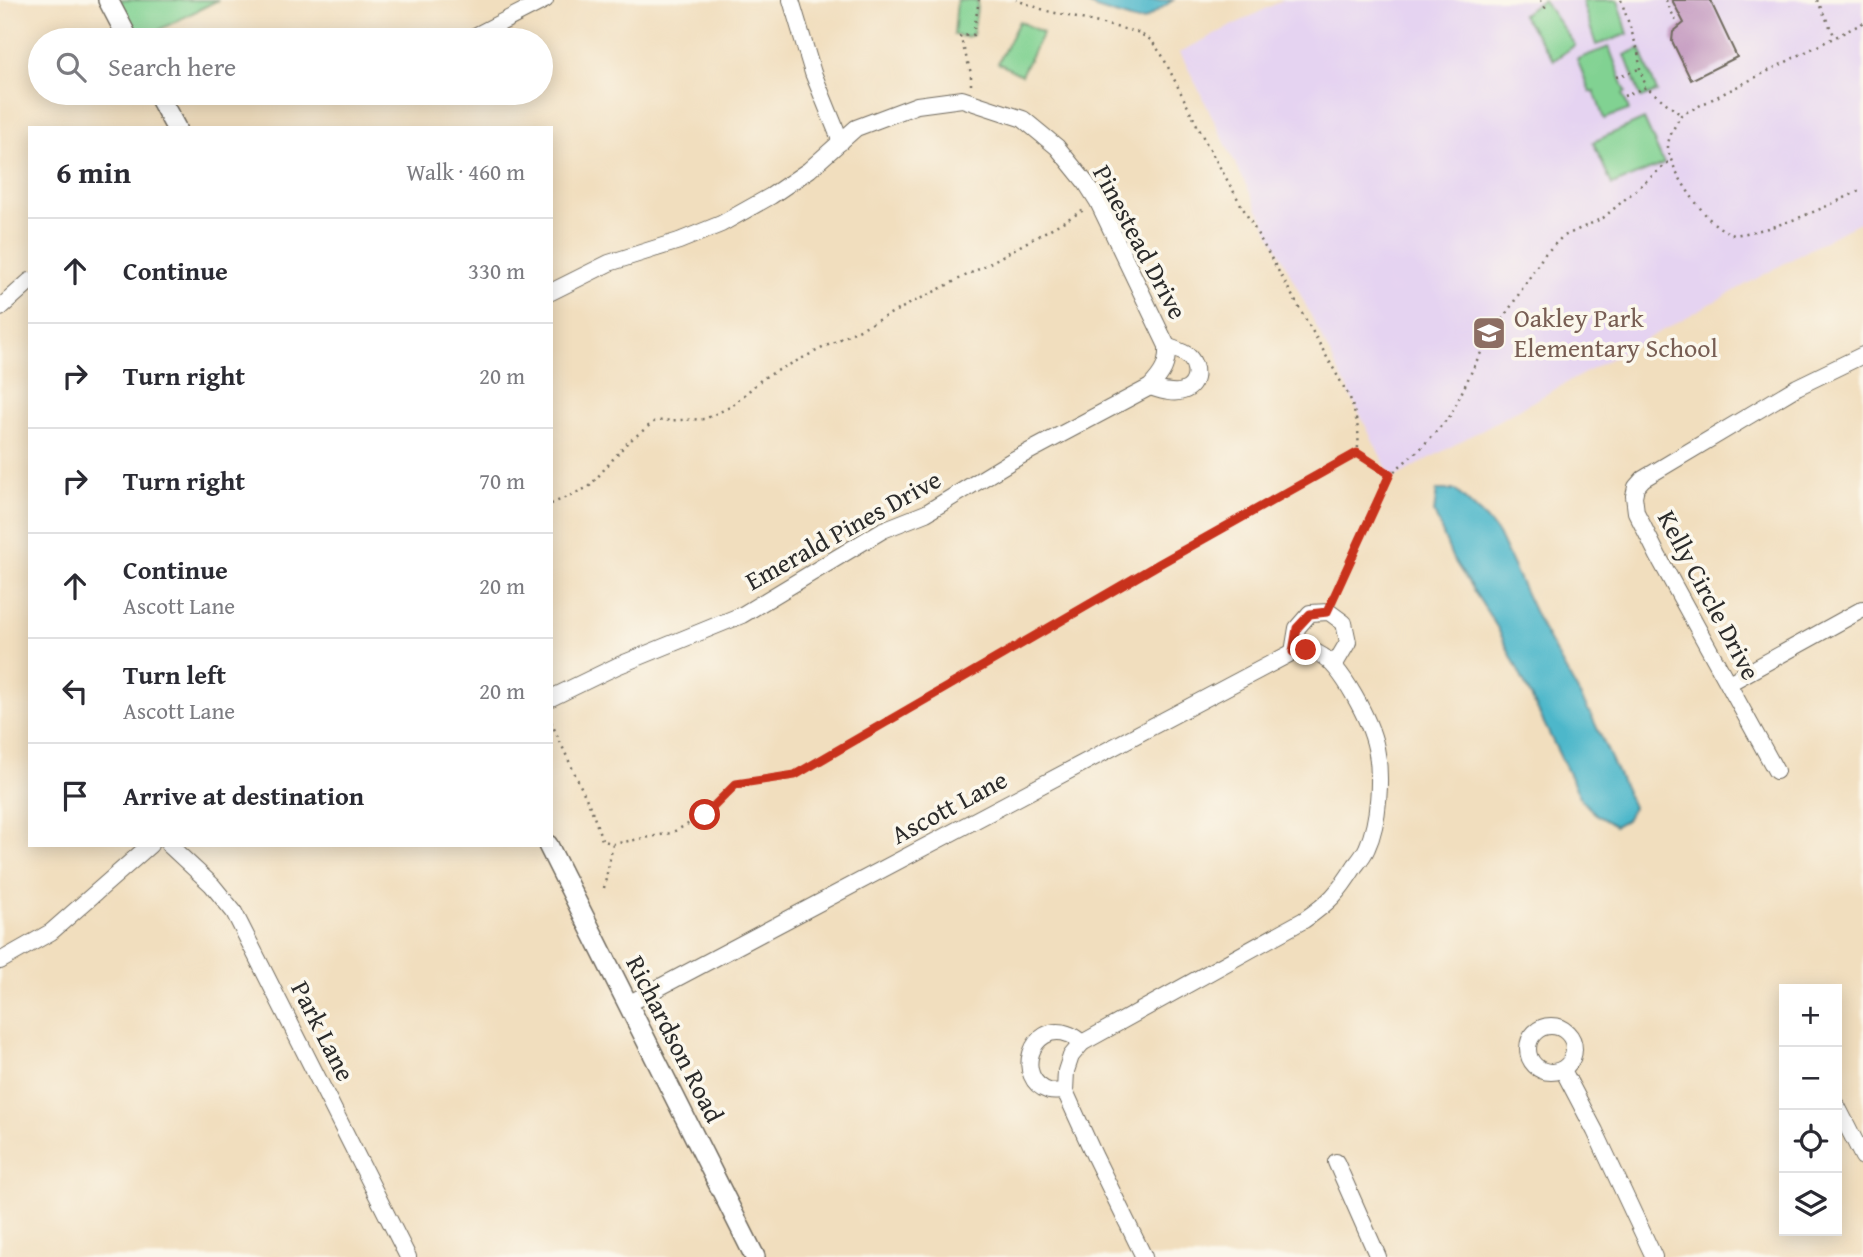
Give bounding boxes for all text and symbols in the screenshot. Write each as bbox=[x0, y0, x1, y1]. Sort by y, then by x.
search box bbox=[28, 28, 553, 105]
text: Search here bbox=[108, 47, 236, 86]
icon: search bbox=[52, 48, 90, 86]
text: 6 min bbox=[56, 150, 131, 194]
text: Walk · 460 m bbox=[406, 155, 525, 188]
street label: Pinestead Drive bbox=[1083, 158, 1198, 326]
text: Continue bbox=[123, 251, 228, 290]
icon: ahead bbox=[56, 252, 94, 290]
text: 330 m bbox=[468, 254, 525, 287]
place label: Oakley Park Elementary School bbox=[1514, 298, 1718, 367]
school or university icon: Oakley Park Elementary School bbox=[1470, 314, 1508, 352]
text: Turn right bbox=[123, 356, 245, 395]
icon: right bbox=[56, 357, 94, 395]
text: 20 m bbox=[479, 359, 525, 392]
street label: Emerald Pines Drive bbox=[738, 459, 948, 600]
text: Turn right bbox=[123, 461, 245, 500]
icon: right bbox=[56, 462, 94, 500]
text: 70 m bbox=[479, 464, 525, 497]
street label: Kelly Circle Drive bbox=[1648, 503, 1771, 687]
text: Continue bbox=[123, 550, 228, 589]
icon: ahead bbox=[56, 567, 94, 605]
text: 20 m bbox=[479, 569, 525, 602]
text: Ascott Lane bbox=[123, 589, 235, 622]
route end bbox=[1290, 634, 1321, 665]
text: Turn left bbox=[123, 655, 226, 694]
icon: left bbox=[56, 672, 94, 710]
text: 20 m bbox=[479, 674, 525, 707]
text: Ascott Lane bbox=[123, 694, 235, 727]
street label: Ascott Lane bbox=[884, 760, 1014, 854]
text: Arrive at destination bbox=[123, 776, 364, 815]
icon: arrive bbox=[56, 777, 94, 815]
route start bbox=[689, 799, 720, 830]
street label: Richardson Road bbox=[617, 948, 734, 1129]
street label: Park Lane bbox=[282, 974, 365, 1088]
map controls bbox=[1779, 984, 1842, 1236]
button: + bbox=[1779, 984, 1842, 1047]
button: − bbox=[1779, 1047, 1842, 1110]
button: locate bbox=[1779, 1110, 1842, 1173]
button: layers bbox=[1779, 1173, 1842, 1236]

